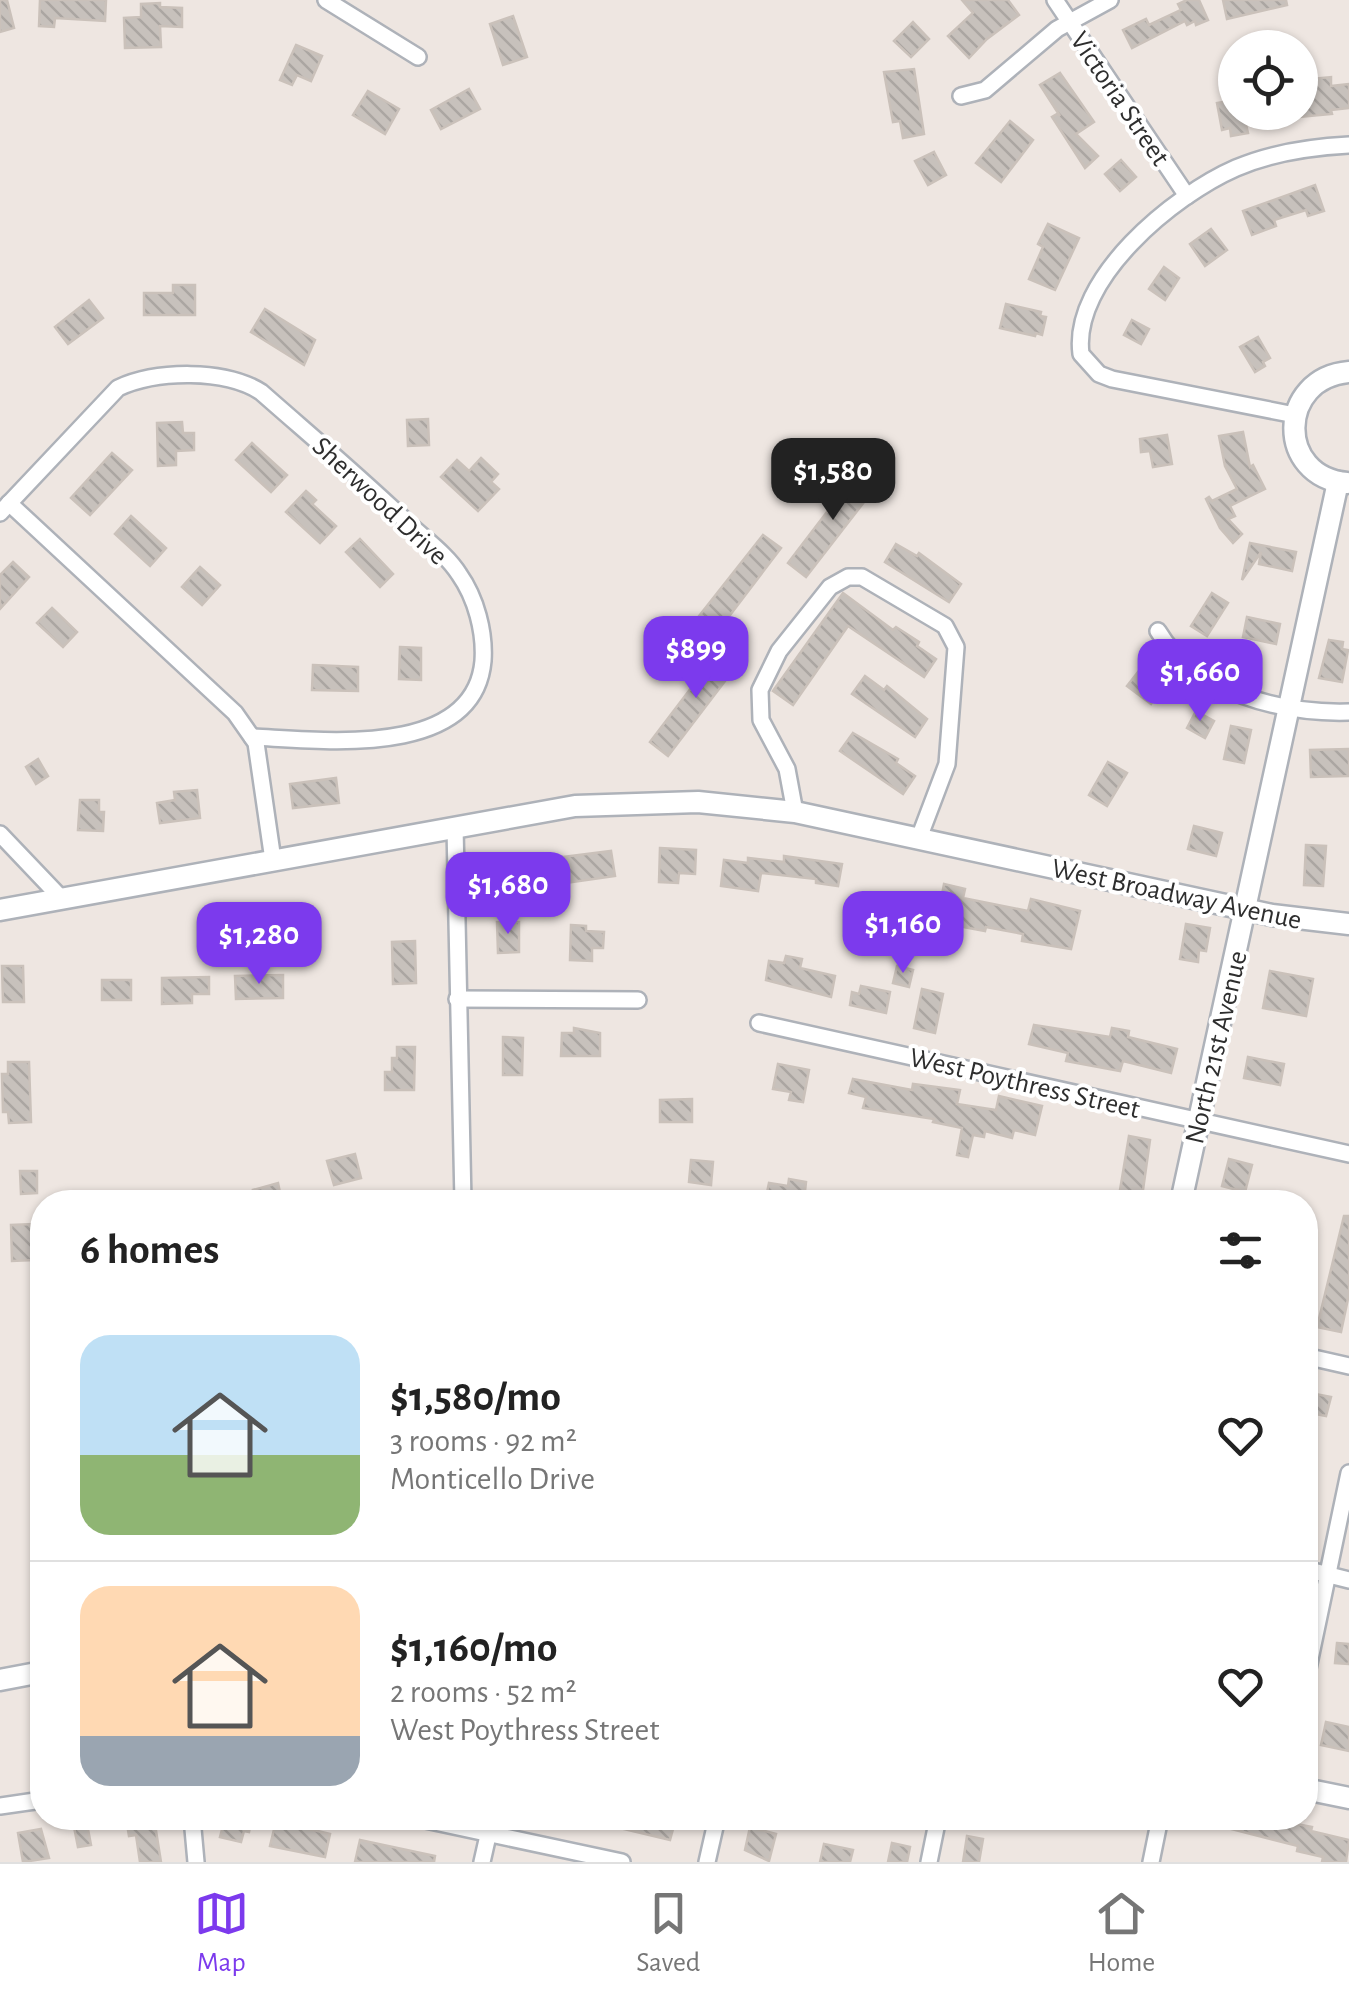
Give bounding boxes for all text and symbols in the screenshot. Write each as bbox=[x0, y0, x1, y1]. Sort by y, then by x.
street label: Victoria Street bbox=[1064, 27, 1174, 171]
map controls bbox=[1218, 30, 1318, 130]
button: locate bbox=[1218, 30, 1318, 130]
street label: Sherwood Drive bbox=[307, 432, 452, 571]
pin: $1,580 bbox=[752, 438, 914, 523]
text: $1,580 bbox=[793, 454, 873, 486]
pin: $899 bbox=[637, 616, 755, 701]
text: $899 bbox=[665, 632, 727, 664]
pin: $1,660 bbox=[1119, 639, 1281, 724]
text: $1,660 bbox=[1160, 655, 1240, 687]
pin: $1,680 bbox=[427, 852, 589, 937]
street label: West Broadway Avenue bbox=[1049, 855, 1304, 935]
text: $1,680 bbox=[467, 868, 549, 900]
pin: $1,160 bbox=[822, 891, 984, 976]
pin: $1,280 bbox=[178, 902, 340, 987]
text: $1,160 bbox=[865, 907, 941, 939]
text: $1,280 bbox=[219, 918, 299, 950]
street label: North 21st Avenue bbox=[1181, 948, 1253, 1147]
street label: West Poythress Street bbox=[907, 1044, 1143, 1124]
icon: filters bbox=[1213, 1223, 1268, 1278]
text: 6 homes bbox=[80, 1229, 219, 1271]
icon: home bbox=[160, 1375, 280, 1495]
text: $1,580/mo bbox=[390, 1376, 561, 1418]
icon: heart bbox=[1213, 1408, 1268, 1463]
text: 3 rooms · 92 m² bbox=[390, 1425, 577, 1457]
text: Monticello Drive bbox=[390, 1463, 595, 1495]
icon: home bbox=[160, 1626, 280, 1746]
text: $1,160/mo bbox=[390, 1627, 558, 1669]
icon: heart bbox=[1213, 1659, 1268, 1714]
text: 2 rooms · 52 m² bbox=[390, 1676, 577, 1708]
text: West Poythress Street bbox=[390, 1714, 659, 1746]
tab: Map bbox=[194, 1886, 249, 1980]
tab: Saved bbox=[636, 1886, 700, 1980]
tab: Home bbox=[1088, 1886, 1155, 1980]

